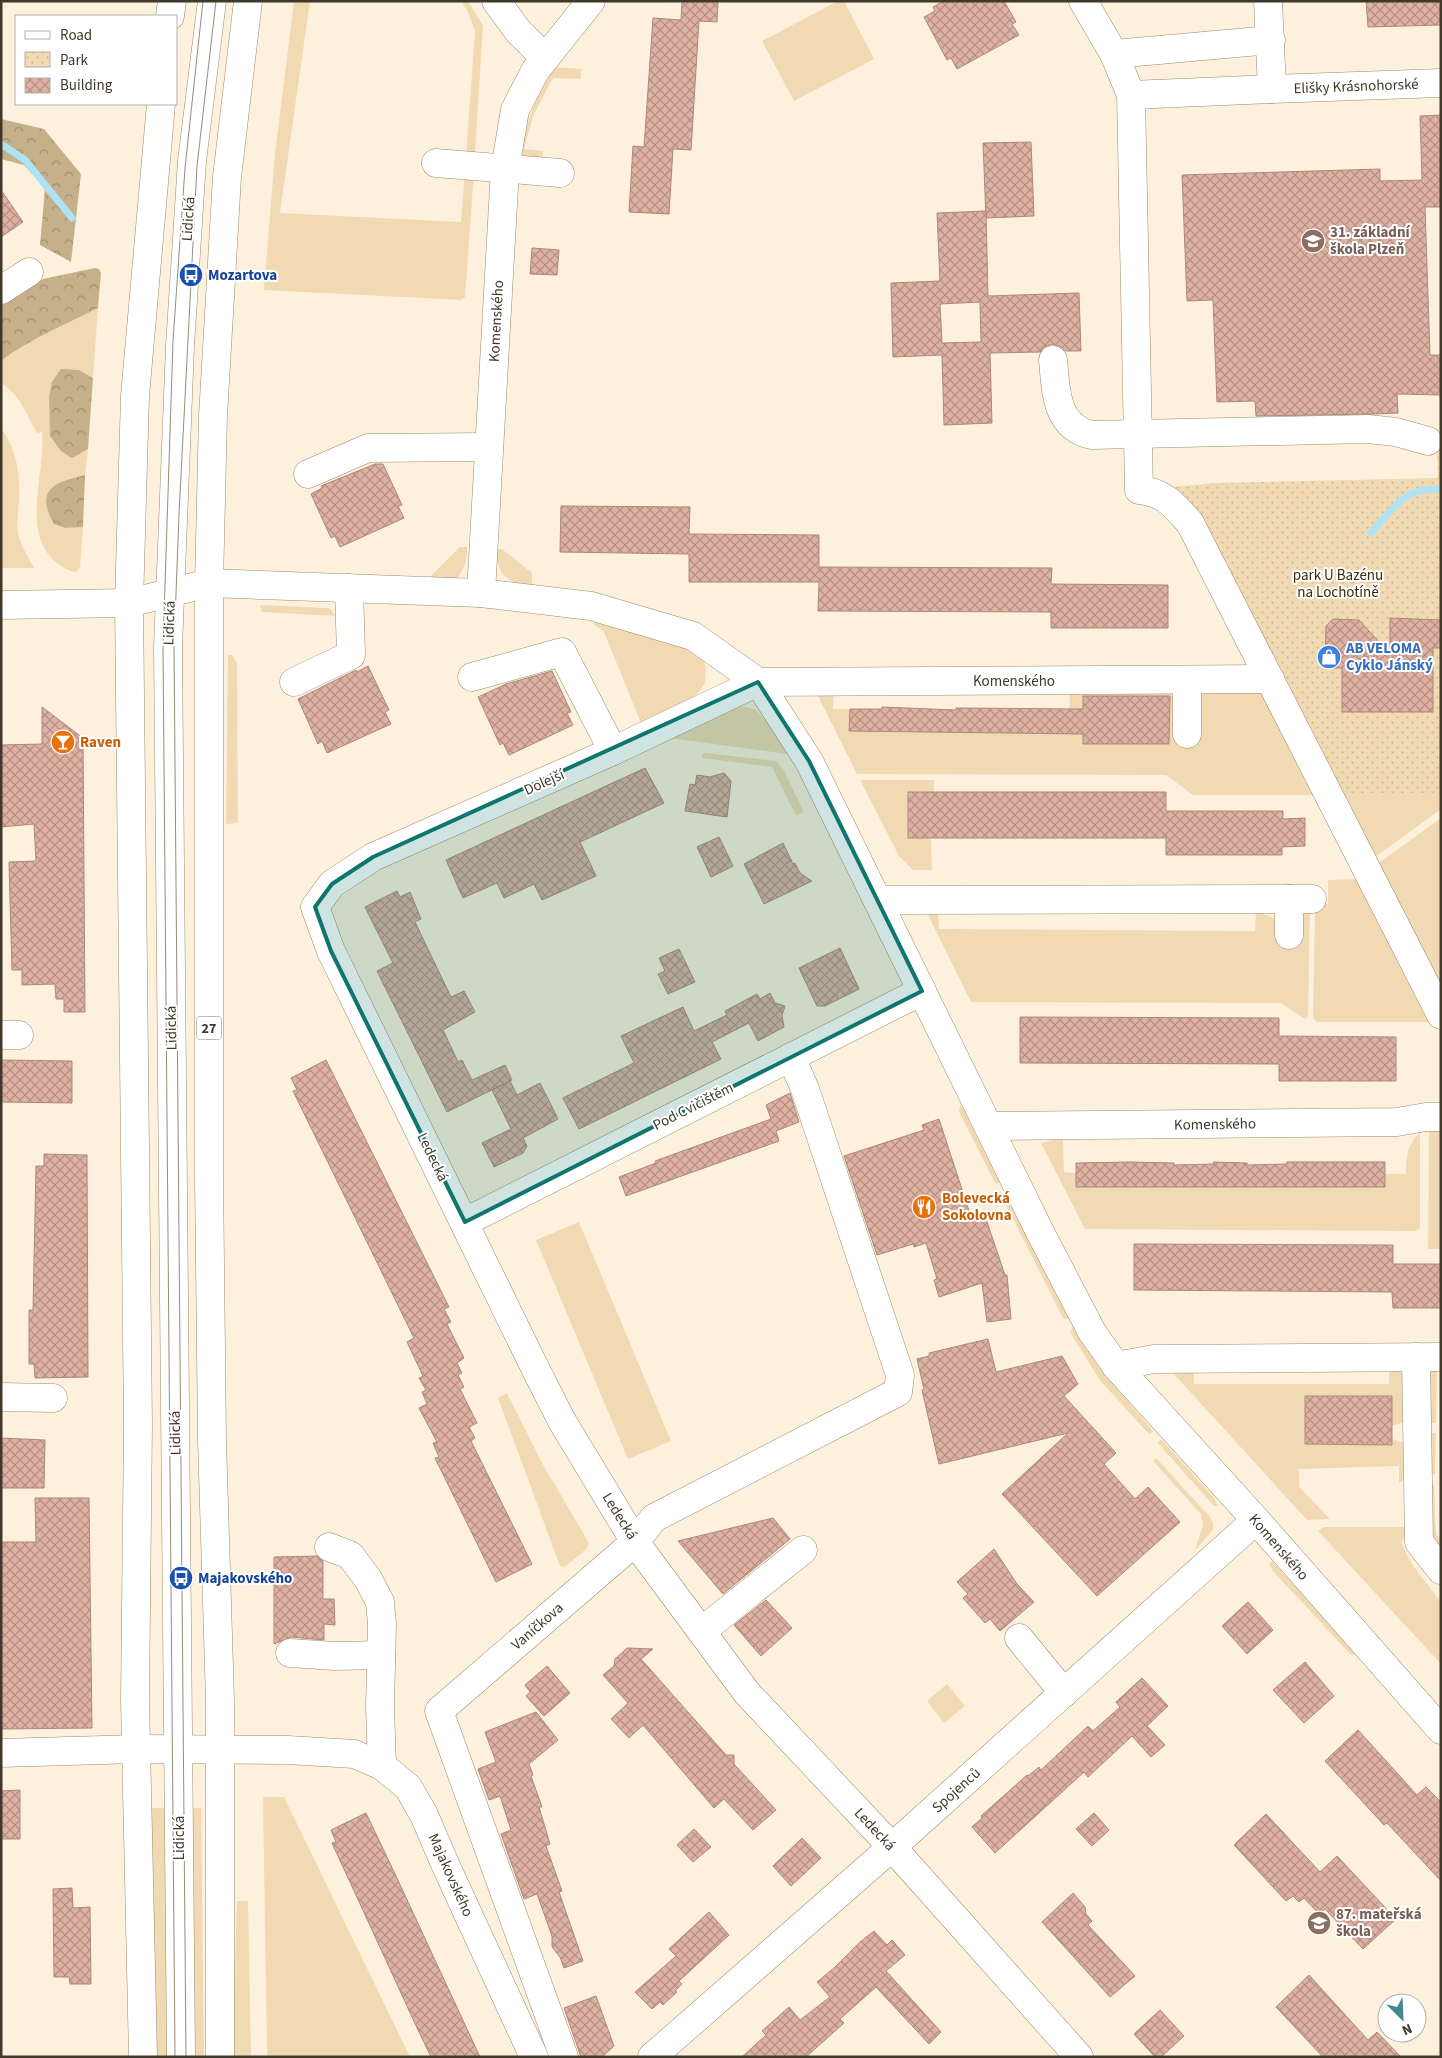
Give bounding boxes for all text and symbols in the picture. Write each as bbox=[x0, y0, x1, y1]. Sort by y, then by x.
legend bbox=[15, 15, 178, 105]
text: Road bbox=[60, 25, 92, 46]
text: Park bbox=[60, 50, 89, 71]
street label: Elišky Krásnohorské bbox=[1293, 74, 1419, 99]
text: Building bbox=[60, 75, 113, 96]
street label: Lidická bbox=[176, 196, 201, 242]
place label: 31. základní škola Plzeň bbox=[1330, 222, 1411, 260]
school or university icon: 31. základní škola Plzeň bbox=[1300, 228, 1326, 254]
bus stop icon: Mozartova bbox=[178, 262, 204, 288]
place label: Mozartova bbox=[208, 265, 277, 286]
street label: Komenského bbox=[484, 280, 509, 363]
park label: park U Bazénu na Lochotíně bbox=[1293, 565, 1383, 603]
street label: Lidická bbox=[158, 600, 181, 646]
place label: AB VELOMA Cyklo Jánský bbox=[1345, 638, 1433, 676]
shop icon: AB VELOMA Cyklo Jánský bbox=[1316, 644, 1342, 670]
street label: Komenského bbox=[973, 671, 1055, 692]
bar icon: Raven bbox=[50, 729, 76, 755]
place label: Raven bbox=[80, 732, 121, 753]
street label: Dolejší bbox=[521, 764, 569, 801]
street label: Lidická bbox=[161, 1005, 182, 1051]
road number: 27 bbox=[196, 1016, 222, 1040]
street label: Pod Cvičištěm bbox=[649, 1077, 737, 1136]
street label: Komenského bbox=[1174, 1113, 1256, 1136]
street label: Ledecká bbox=[412, 1129, 453, 1185]
place label: Bolevecká Sokolovna bbox=[942, 1188, 1012, 1226]
restaurant icon: Bolevecká Sokolovna bbox=[911, 1194, 937, 1220]
street label: Lidická bbox=[165, 1410, 186, 1456]
street label: Ledecká bbox=[597, 1489, 642, 1544]
street label: Komenského bbox=[1244, 1510, 1313, 1585]
bus stop icon: Majakovského bbox=[168, 1565, 194, 1591]
place label: Majakovského bbox=[198, 1568, 292, 1589]
street label: Vaníčkova bbox=[507, 1598, 568, 1655]
street label: Spojenců bbox=[927, 1763, 985, 1818]
street label: Ledecká bbox=[849, 1803, 900, 1856]
street label: Lidická bbox=[169, 1816, 190, 1860]
street label: Majakovského bbox=[423, 1830, 478, 1920]
place label: 87. mateřská škola bbox=[1336, 1904, 1422, 1942]
school or university icon: 87. mateřská škola bbox=[1306, 1910, 1332, 1936]
north arrow bbox=[1377, 1993, 1427, 2043]
text: N bbox=[1399, 2018, 1415, 2040]

